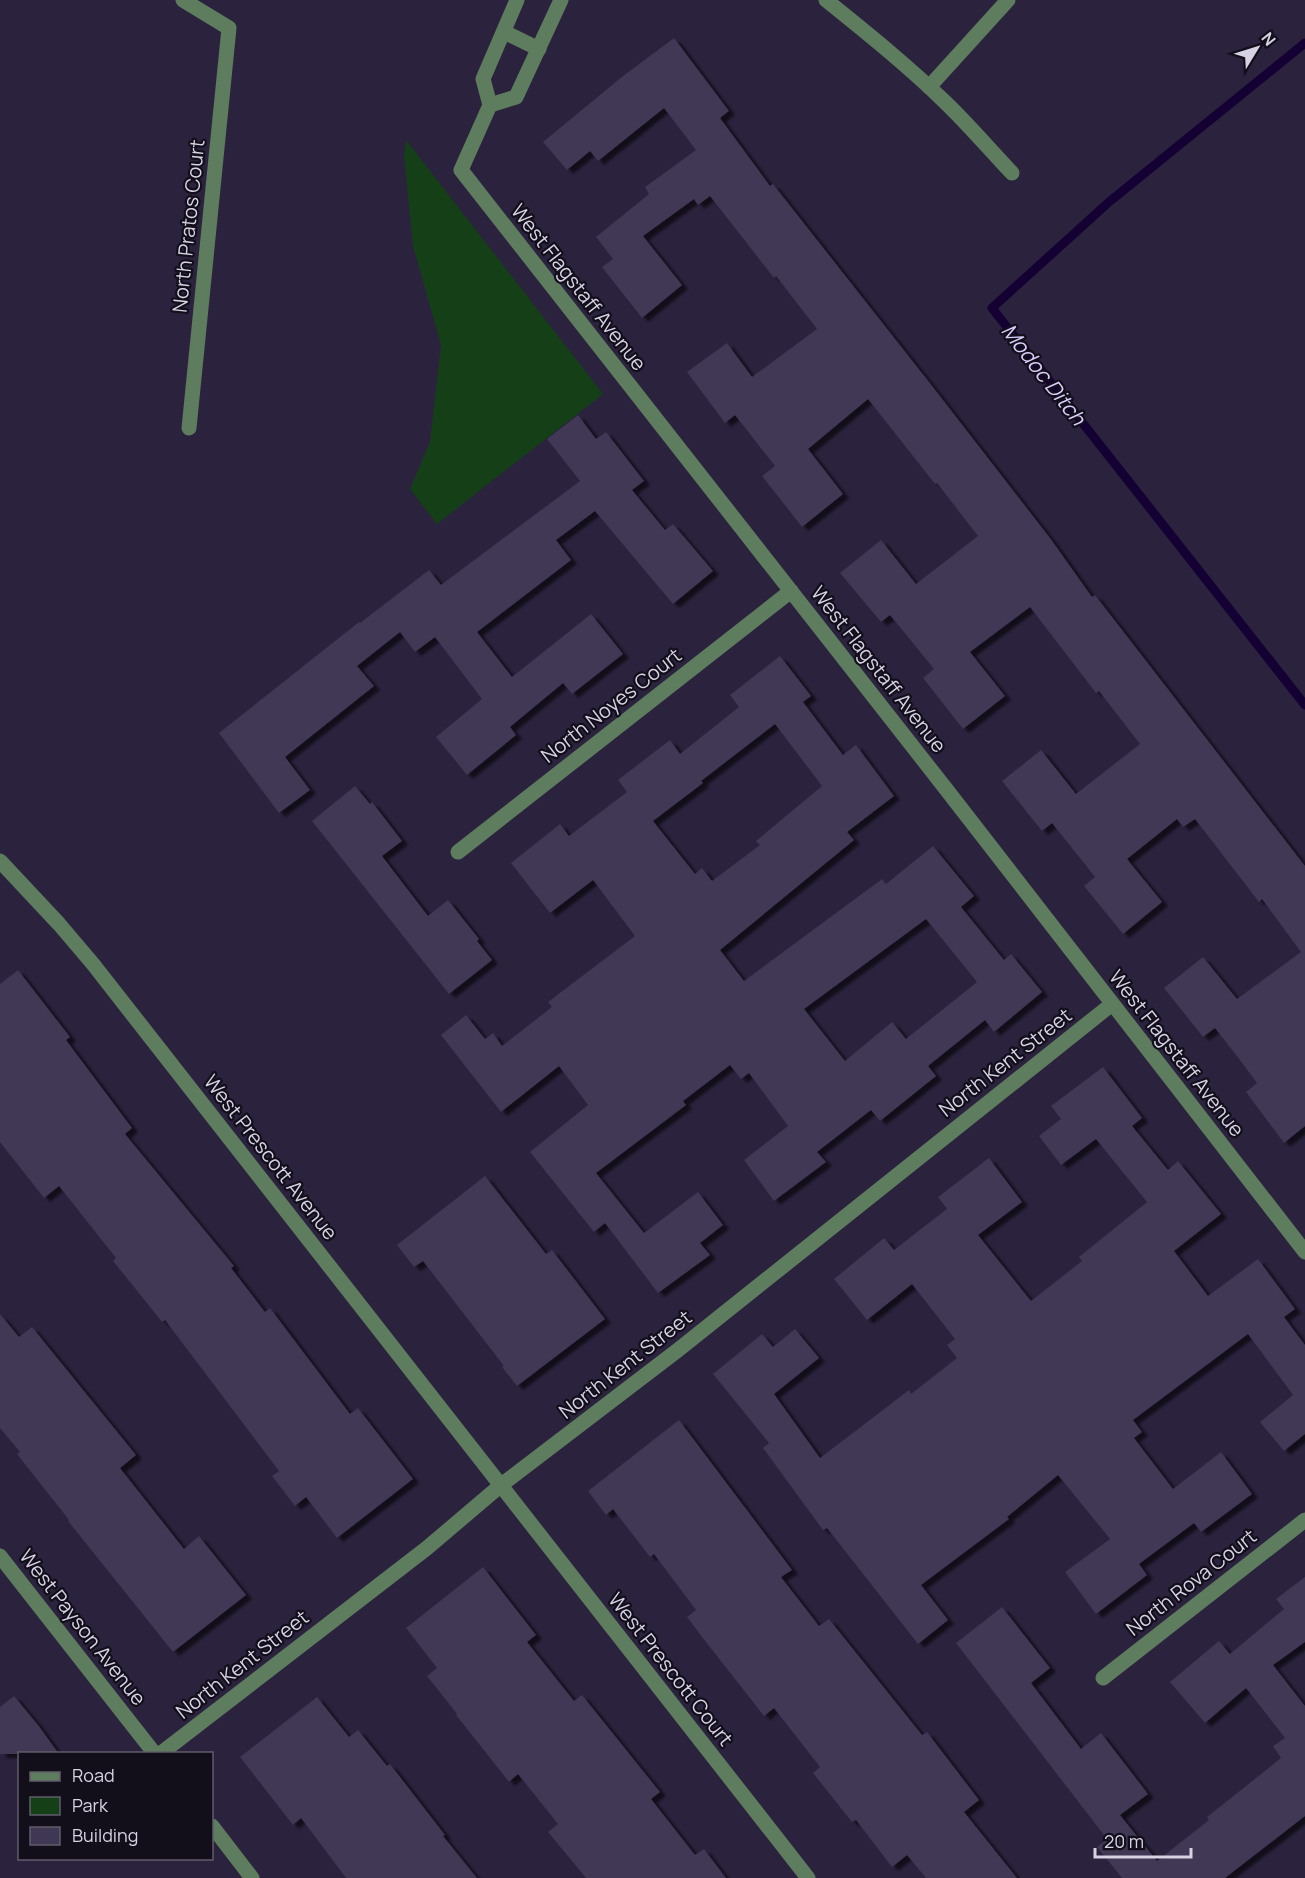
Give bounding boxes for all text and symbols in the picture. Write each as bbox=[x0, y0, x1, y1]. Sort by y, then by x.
north arrow bbox=[1227, 18, 1287, 78]
text: N bbox=[1257, 27, 1281, 50]
street label: North Pratos Court bbox=[165, 138, 211, 314]
street label: West Flagstaff Avenue bbox=[505, 198, 653, 376]
water label: Modoc Ditch bbox=[995, 317, 1093, 432]
street label: West Flagstaff Avenue bbox=[805, 580, 953, 758]
street label: North Noyes Court bbox=[535, 642, 687, 768]
street label: West Flagstaff Avenue bbox=[1103, 964, 1251, 1142]
street label: North Kent Street bbox=[933, 1002, 1077, 1122]
street label: West Prescott Avenue bbox=[198, 1069, 344, 1245]
street label: North Kent Street bbox=[553, 1304, 697, 1424]
street label: North Rova Court bbox=[1120, 1523, 1262, 1641]
street label: West Payson Avenue bbox=[14, 1543, 152, 1711]
street label: West Prescott Court bbox=[603, 1587, 739, 1751]
street label: North Kent Street bbox=[170, 1604, 314, 1724]
legend bbox=[18, 1752, 213, 1860]
text: Road bbox=[72, 1763, 115, 1787]
text: Park bbox=[72, 1793, 109, 1817]
scale bar bbox=[1095, 1821, 1191, 1859]
text: Building bbox=[72, 1823, 138, 1847]
text: 20 m bbox=[1104, 1829, 1144, 1853]

